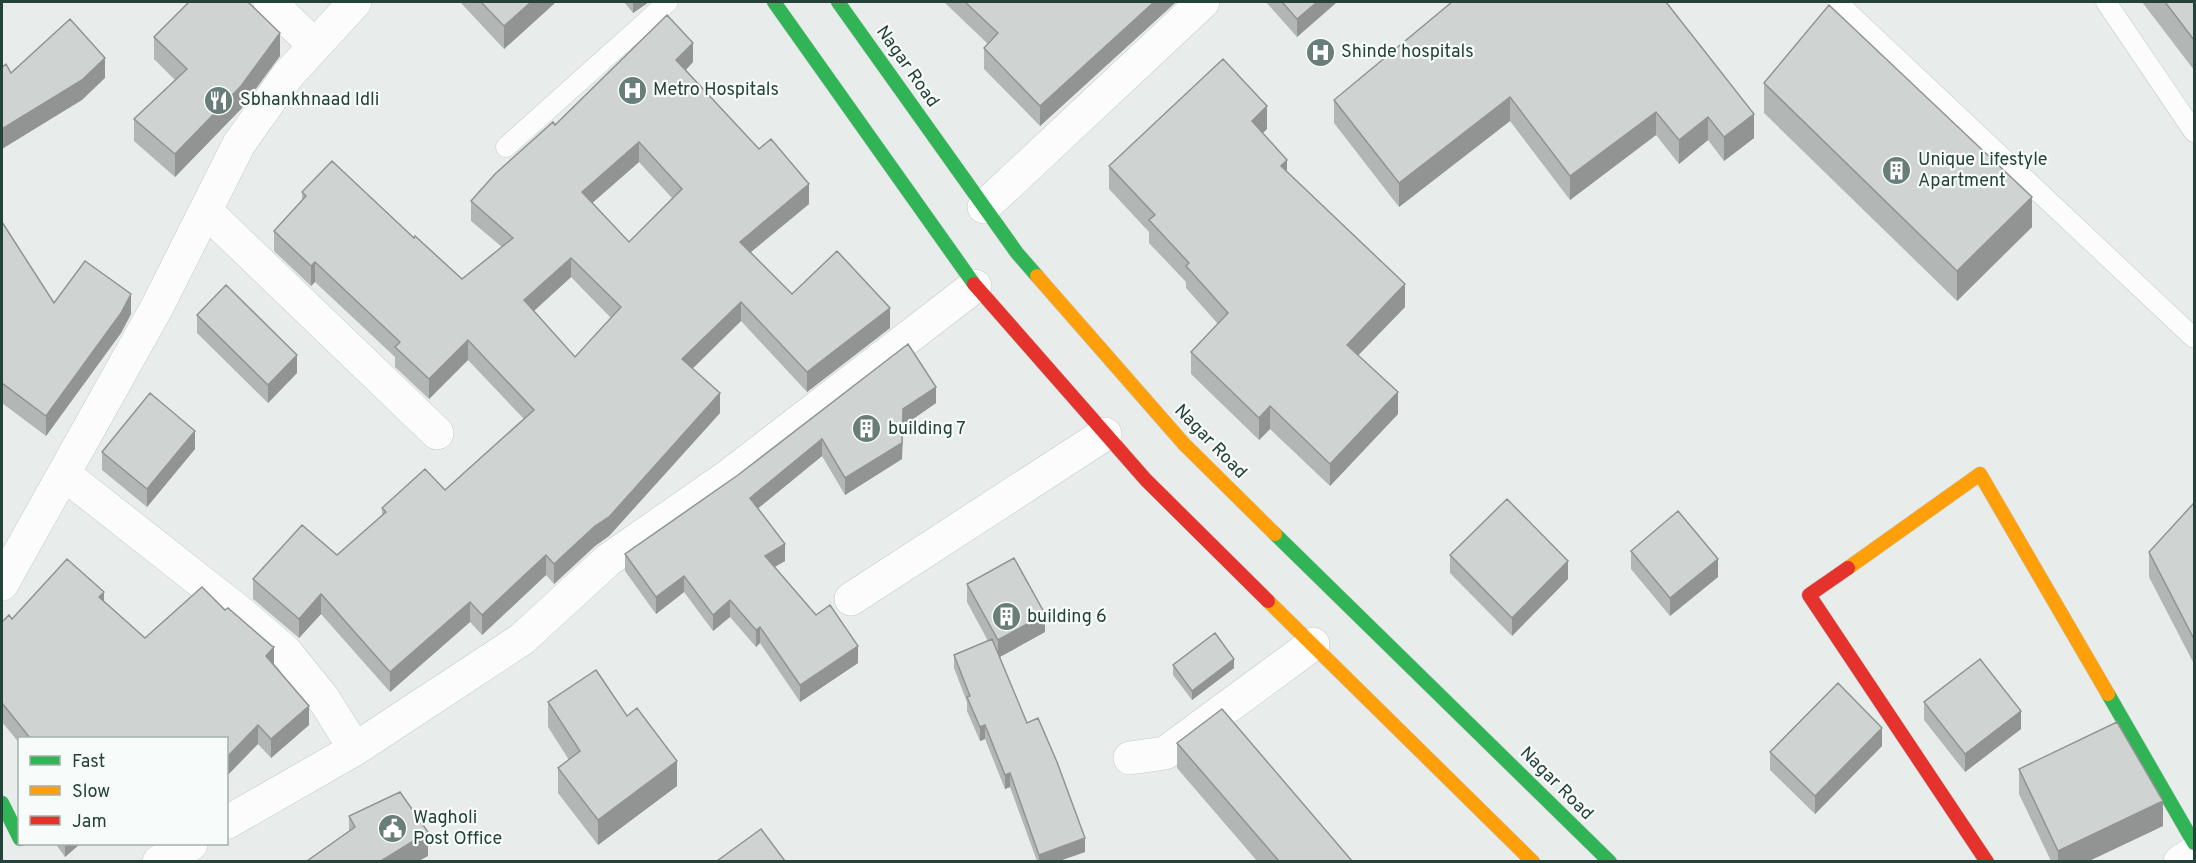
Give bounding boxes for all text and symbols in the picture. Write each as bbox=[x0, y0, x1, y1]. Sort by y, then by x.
street label: Nagar Road bbox=[870, 22, 944, 112]
hospital icon: Shinde hospitals bbox=[1304, 36, 1336, 68]
place label: Shinde hospitals bbox=[1341, 41, 1474, 64]
hospital icon: Metro Hospitals bbox=[616, 74, 648, 106]
place label: Metro Hospitals bbox=[653, 79, 779, 102]
restaurant icon: Sbhankhnaad Idli bbox=[203, 84, 235, 116]
place label: Sbhankhnaad Idli bbox=[240, 89, 379, 112]
place label: Unique Lifestyle Apartment bbox=[1918, 149, 2048, 193]
building icon: Unique Lifestyle Apartment bbox=[1881, 154, 1913, 186]
street label: Nagar Road bbox=[1169, 400, 1251, 484]
building icon: building 7 bbox=[851, 413, 883, 445]
place label: building 7 bbox=[888, 418, 966, 441]
building icon: building 6 bbox=[990, 601, 1022, 633]
place label: building 6 bbox=[1027, 606, 1107, 629]
legend bbox=[18, 737, 228, 845]
street label: Nagar Road bbox=[1514, 742, 1598, 826]
text: Fast bbox=[72, 751, 105, 774]
text: Slow bbox=[72, 781, 110, 804]
place label: Wagholi Post Office bbox=[413, 807, 502, 851]
text: Jam bbox=[72, 811, 107, 834]
public building icon: Wagholi Post Office bbox=[376, 812, 408, 844]

